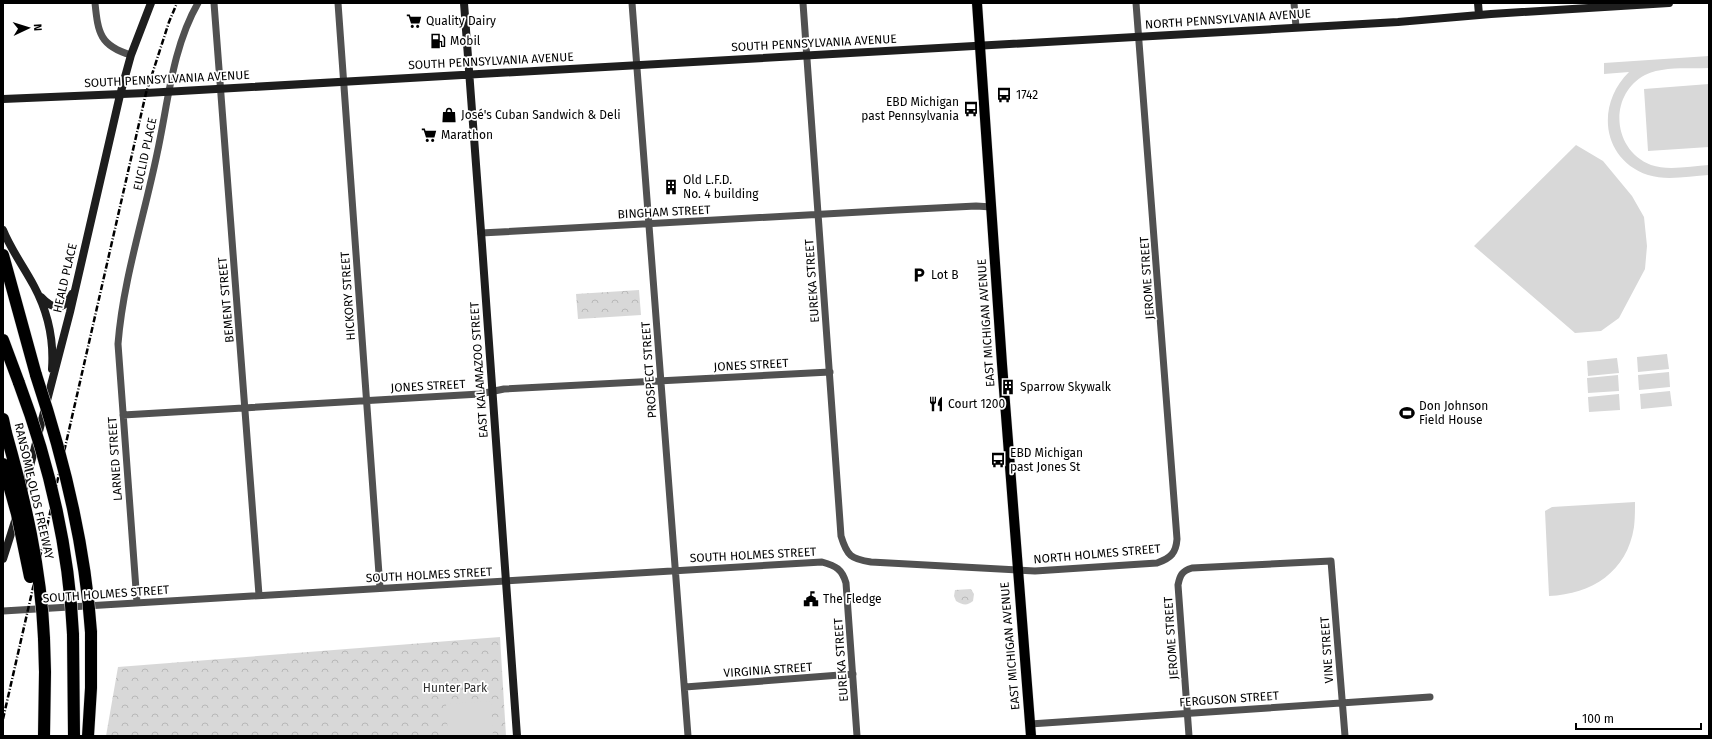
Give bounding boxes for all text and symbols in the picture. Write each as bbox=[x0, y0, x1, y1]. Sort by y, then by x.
street label: NORTH PENNSYLVANIA AVENUE bbox=[1145, 6, 1311, 32]
north arrow bbox=[8, 8, 48, 48]
supermarket icon: Quality Dairy bbox=[405, 12, 423, 30]
place label: Quality Dairy bbox=[426, 14, 496, 28]
text: N bbox=[31, 23, 44, 31]
fuel station icon: Mobil bbox=[429, 32, 447, 50]
street label: SOUTH PENNSYLVANIA AVENUE bbox=[731, 32, 897, 54]
place label: Mobil bbox=[450, 34, 481, 48]
street label: SOUTH PENNSYLVANIA AVENUE bbox=[408, 50, 574, 72]
street label: SOUTH PENNSYLVANIA AVENUE bbox=[84, 68, 250, 90]
bus stop icon: 1742 bbox=[995, 86, 1013, 104]
place label: 1742 bbox=[1016, 88, 1038, 102]
place label: EBD Michigan past Pennsylvania bbox=[861, 95, 959, 123]
bus stop icon: EBD Michigan past Pennsylvania bbox=[962, 100, 980, 118]
shop icon: José's Cuban Sandwich & Deli bbox=[440, 106, 458, 124]
place label: José's Cuban Sandwich & Deli bbox=[461, 108, 621, 122]
street label: EUCLID PLACE bbox=[130, 116, 160, 192]
supermarket icon: Marathon bbox=[420, 126, 438, 144]
place label: Marathon bbox=[441, 128, 493, 142]
place label: Old L.F.D. No. 4 building bbox=[683, 173, 759, 201]
building icon: Old L.F.D. No. 4 building bbox=[662, 178, 680, 196]
street label: BINGHAM STREET bbox=[617, 203, 712, 221]
street label: JEROME STREET bbox=[1137, 235, 1157, 320]
street label: EUREKA STREET bbox=[802, 238, 822, 323]
street label: HEALD PLACE bbox=[50, 242, 80, 314]
street label: HICKORY STREET bbox=[338, 250, 358, 341]
street label: BEMENT STREET bbox=[215, 256, 237, 343]
street label: EAST MICHIGAN AVENUE bbox=[975, 258, 997, 388]
parking icon: Lot B bbox=[910, 266, 928, 284]
place label: Lot B bbox=[931, 268, 959, 282]
street label: EAST KALAMAZOO STREET bbox=[467, 301, 491, 439]
street label: PROSPECT STREET bbox=[639, 320, 659, 419]
street label: JONES STREET bbox=[713, 356, 790, 374]
street label: JONES STREET bbox=[390, 377, 467, 395]
building icon: Sparrow Skywalk bbox=[999, 378, 1017, 396]
place label: Sparrow Skywalk bbox=[1020, 380, 1112, 394]
restaurant icon: Court 1200 bbox=[927, 395, 945, 413]
place label: Court 1200 bbox=[948, 397, 1005, 411]
place label: Don Johnson Field House bbox=[1419, 399, 1488, 427]
sports icon: Don Johnson Field House bbox=[1398, 404, 1416, 422]
street label: LARNED STREET bbox=[105, 416, 125, 502]
street label: RANSOM E OLDS FREEWAY bbox=[11, 421, 57, 561]
place label: EBD Michigan past Jones St bbox=[1010, 446, 1083, 474]
bus stop icon: EBD Michigan past Jones St bbox=[989, 451, 1007, 469]
street label: NORTH HOLMES STREET bbox=[1033, 541, 1162, 567]
street label: SOUTH HOLMES STREET bbox=[689, 545, 817, 565]
street label: SOUTH HOLMES STREET bbox=[365, 565, 493, 585]
street label: EAST MICHIGAN AVENUE bbox=[997, 581, 1023, 711]
street label: SOUTH HOLMES STREET bbox=[42, 583, 171, 605]
public building icon: The Fledge bbox=[802, 590, 820, 608]
place label: The Fledge bbox=[823, 592, 882, 606]
street label: JEROME STREET bbox=[1161, 595, 1181, 680]
street label: VINE STREET bbox=[1318, 615, 1336, 684]
street label: EUREKA STREET bbox=[831, 617, 851, 702]
street label: VIRGINIA STREET bbox=[723, 660, 814, 680]
park label: Hunter Park bbox=[423, 681, 488, 695]
street label: FERGUSON STREET bbox=[1179, 688, 1280, 709]
scale bar bbox=[1576, 705, 1701, 731]
text: 100 m bbox=[1582, 712, 1614, 726]

